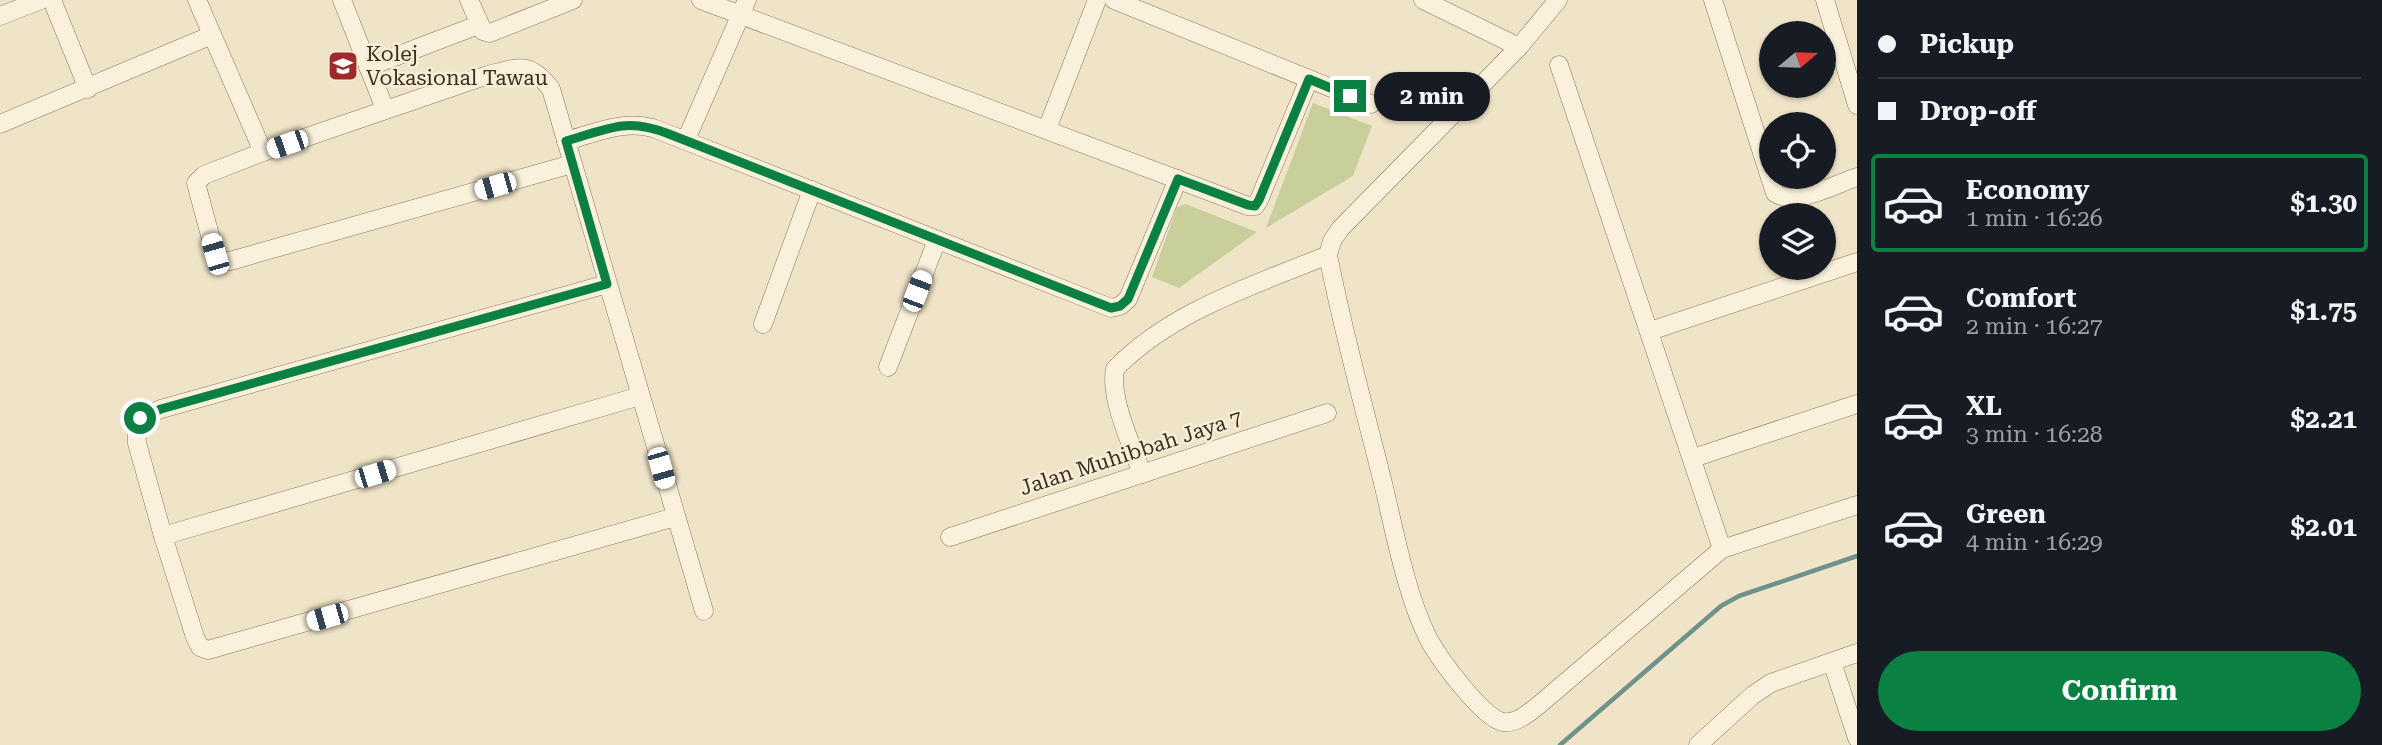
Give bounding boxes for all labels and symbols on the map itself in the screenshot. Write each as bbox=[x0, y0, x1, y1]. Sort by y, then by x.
north arrow bbox=[1759, 21, 1836, 98]
place label: Kolej Vokasional Tawau bbox=[366, 42, 548, 90]
school or university icon: Kolej Vokasional Tawau bbox=[326, 49, 360, 83]
callout: 2 min bbox=[1374, 72, 1490, 120]
route end bbox=[1334, 80, 1366, 112]
car bbox=[264, 127, 311, 161]
car bbox=[472, 170, 519, 202]
car bbox=[200, 231, 231, 277]
car bbox=[900, 268, 935, 314]
route start bbox=[124, 402, 156, 434]
street label: Jalan Muhibbah Jaya 7 bbox=[1017, 406, 1245, 500]
car bbox=[646, 445, 677, 491]
car bbox=[352, 458, 399, 490]
car bbox=[304, 601, 351, 633]

